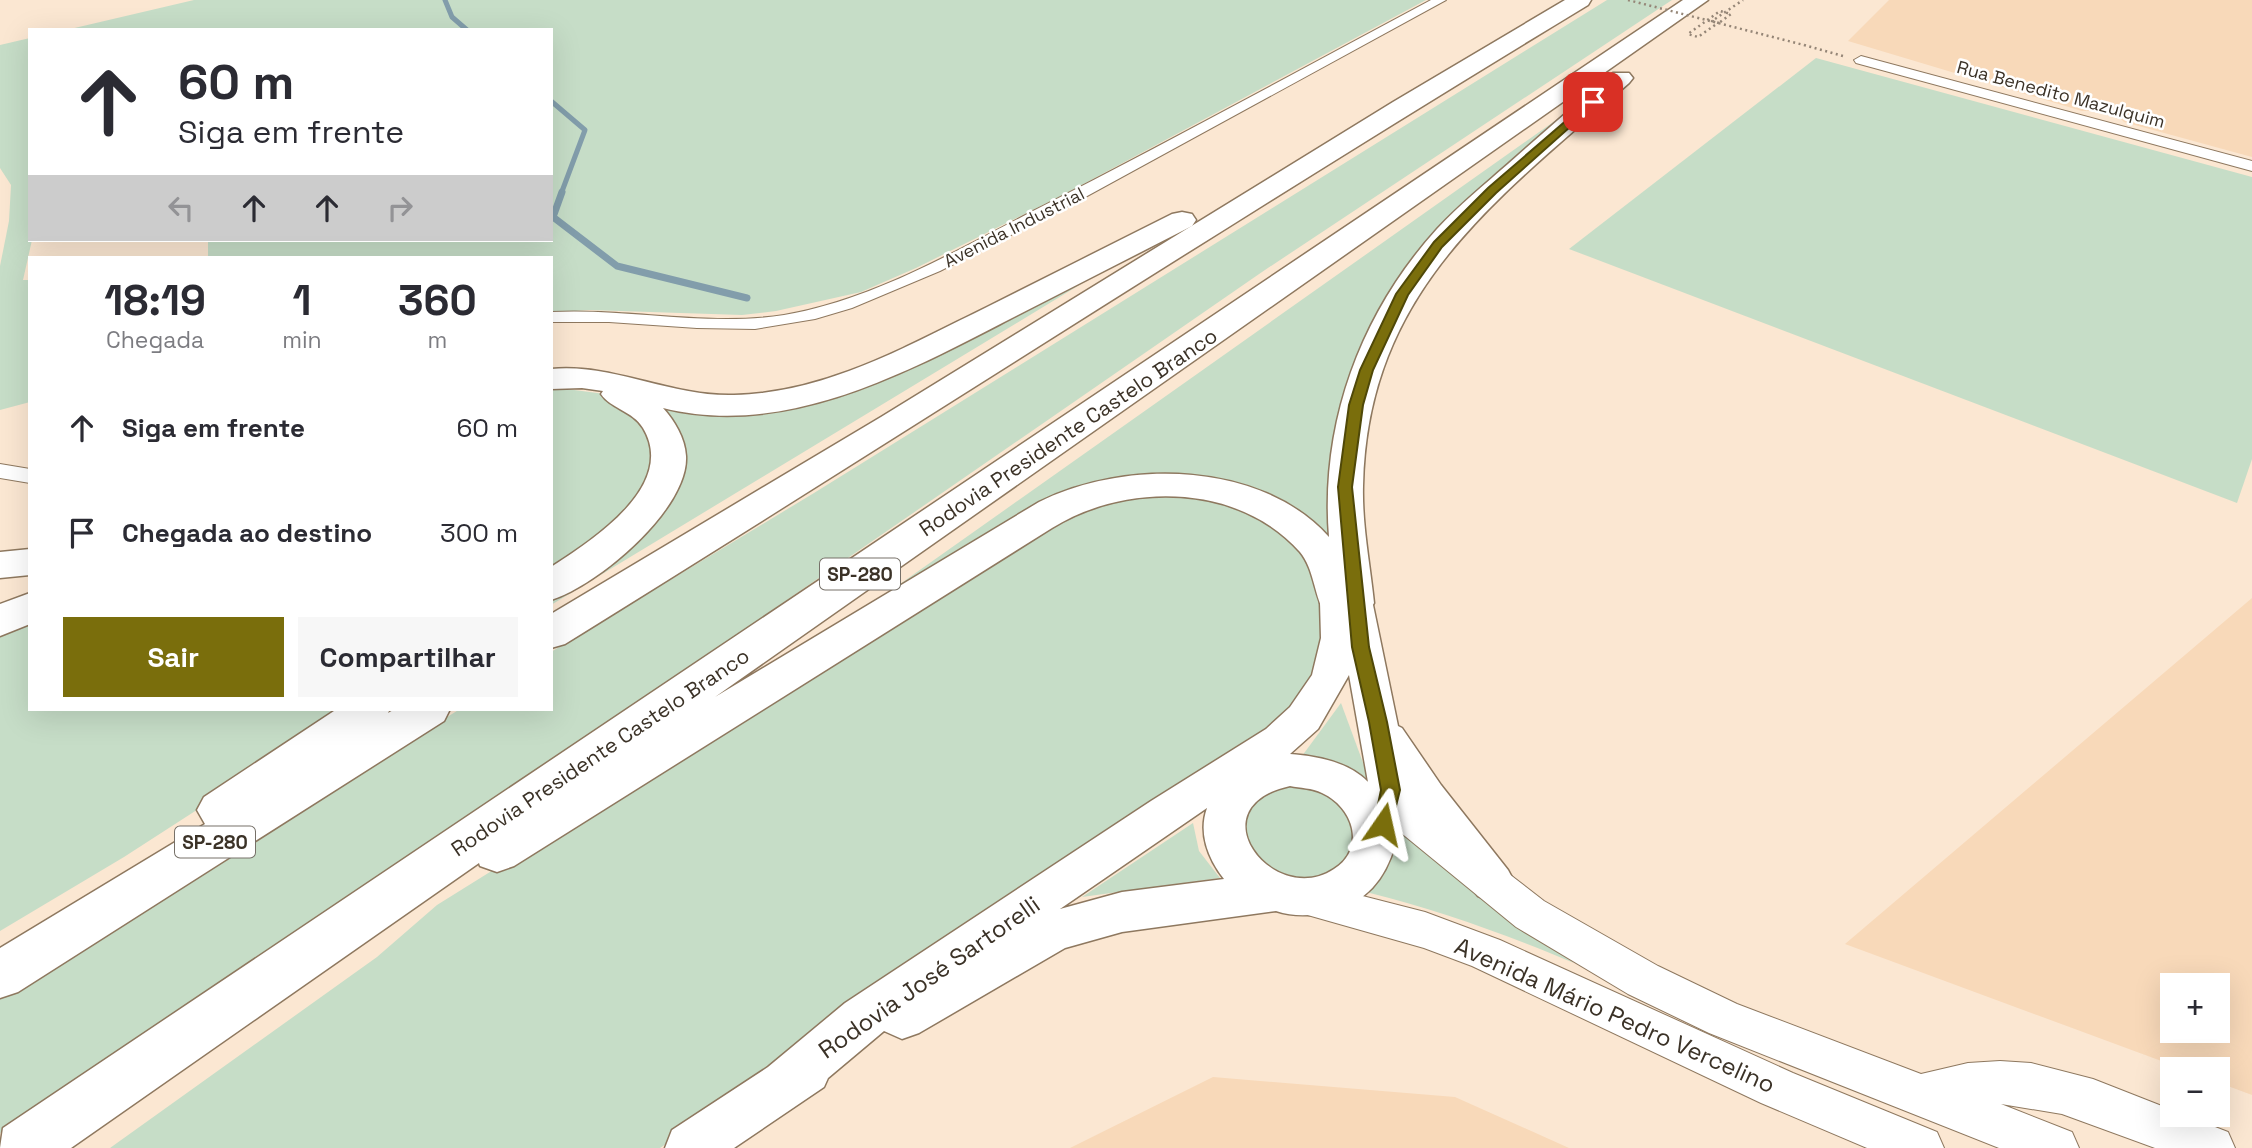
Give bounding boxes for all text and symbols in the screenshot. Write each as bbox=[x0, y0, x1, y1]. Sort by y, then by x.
text: 60 m bbox=[178, 51, 294, 113]
street label: Rua Benedito Mazulquim bbox=[1954, 55, 2168, 133]
icon: ahead bbox=[63, 56, 154, 147]
pin bbox=[1563, 72, 1623, 132]
icon: arrive bbox=[1574, 83, 1612, 121]
text: Siga em frente bbox=[178, 112, 404, 152]
street label: Avenida Industrial bbox=[940, 182, 1088, 272]
icon: left bbox=[162, 189, 200, 227]
icon: ahead bbox=[235, 189, 273, 227]
icon: ahead bbox=[308, 189, 346, 227]
icon: right bbox=[381, 189, 419, 227]
text: 18:19 bbox=[104, 274, 206, 327]
text: 1 bbox=[292, 274, 311, 327]
text: 360 bbox=[398, 274, 477, 327]
street label: Rodovia Presidente Castelo Branco bbox=[914, 322, 1222, 542]
text: Chegada bbox=[106, 325, 204, 355]
text: min bbox=[282, 325, 322, 355]
text: m bbox=[427, 325, 447, 355]
icon: ahead bbox=[63, 409, 101, 447]
text: Siga em frente bbox=[122, 411, 305, 445]
text: 60 m bbox=[456, 411, 518, 445]
icon: arrive bbox=[63, 514, 101, 552]
text: Chegada ao destino bbox=[122, 516, 372, 550]
text: 300 m bbox=[440, 516, 518, 550]
road number: SP-280 bbox=[820, 558, 900, 590]
button: Sair bbox=[63, 617, 284, 697]
button: Compartilhar bbox=[298, 617, 518, 697]
street label: Rodovia Presidente Castelo Branco bbox=[446, 642, 754, 862]
position arrow bbox=[1346, 787, 1420, 861]
road number: SP-280 bbox=[175, 827, 255, 858]
street label: Rodovia José Sartorelli bbox=[812, 889, 1046, 1065]
street label: Avenida Mário Pedro Vercelino bbox=[1450, 930, 1780, 1100]
map controls bbox=[2160, 973, 2230, 1127]
button: + bbox=[2160, 973, 2230, 1043]
button: − bbox=[2160, 1057, 2230, 1127]

